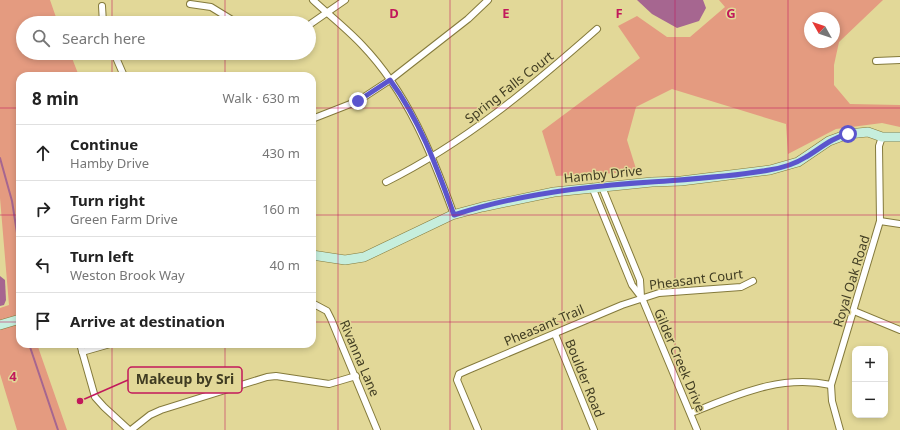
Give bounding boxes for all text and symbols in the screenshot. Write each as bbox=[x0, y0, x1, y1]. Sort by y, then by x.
text: D bbox=[389, 4, 399, 22]
text: E bbox=[502, 4, 510, 22]
text: F bbox=[615, 4, 623, 22]
text: G bbox=[726, 4, 736, 22]
north arrow bbox=[804, 12, 840, 48]
search box bbox=[16, 16, 316, 60]
icon: search bbox=[30, 27, 52, 49]
text: Search here bbox=[62, 28, 145, 48]
street label: Spring Falls Court bbox=[461, 47, 557, 127]
text: 8 min bbox=[32, 87, 79, 110]
text: Walk · 630 m bbox=[222, 89, 300, 107]
route end bbox=[349, 92, 367, 110]
route start bbox=[839, 125, 857, 143]
text: Continue bbox=[70, 134, 138, 154]
icon: ahead bbox=[32, 142, 54, 164]
text: 430 m bbox=[262, 144, 300, 162]
text: Hamby Drive bbox=[70, 154, 149, 172]
street label: Hamby Drive bbox=[563, 161, 643, 187]
text: Turn right bbox=[70, 190, 145, 210]
icon: right bbox=[32, 198, 54, 220]
text: 160 m bbox=[262, 200, 300, 218]
text: Green Farm Drive bbox=[70, 210, 178, 228]
street label: Royal Oak Road bbox=[828, 233, 874, 329]
text: Turn left bbox=[70, 246, 134, 266]
icon: left bbox=[32, 254, 54, 276]
text: 40 m bbox=[270, 256, 300, 274]
street label: Pheasant Court bbox=[648, 264, 744, 294]
text: Weston Brook Way bbox=[70, 266, 185, 284]
street label: Pheasant Trail bbox=[501, 300, 587, 350]
street label: Gilder Creek Drive bbox=[650, 306, 710, 414]
icon: arrive bbox=[32, 310, 54, 332]
text: Arrive at destination bbox=[70, 311, 225, 331]
street label: Rivanna Lane bbox=[336, 317, 384, 399]
street label: Boulder Road bbox=[561, 336, 609, 420]
map controls bbox=[852, 346, 888, 418]
button: + bbox=[852, 346, 888, 382]
text: 4 bbox=[9, 367, 17, 385]
callout: Makeup by Sri bbox=[128, 367, 242, 393]
text: Makeup by Sri bbox=[136, 369, 234, 388]
button: − bbox=[852, 382, 888, 418]

